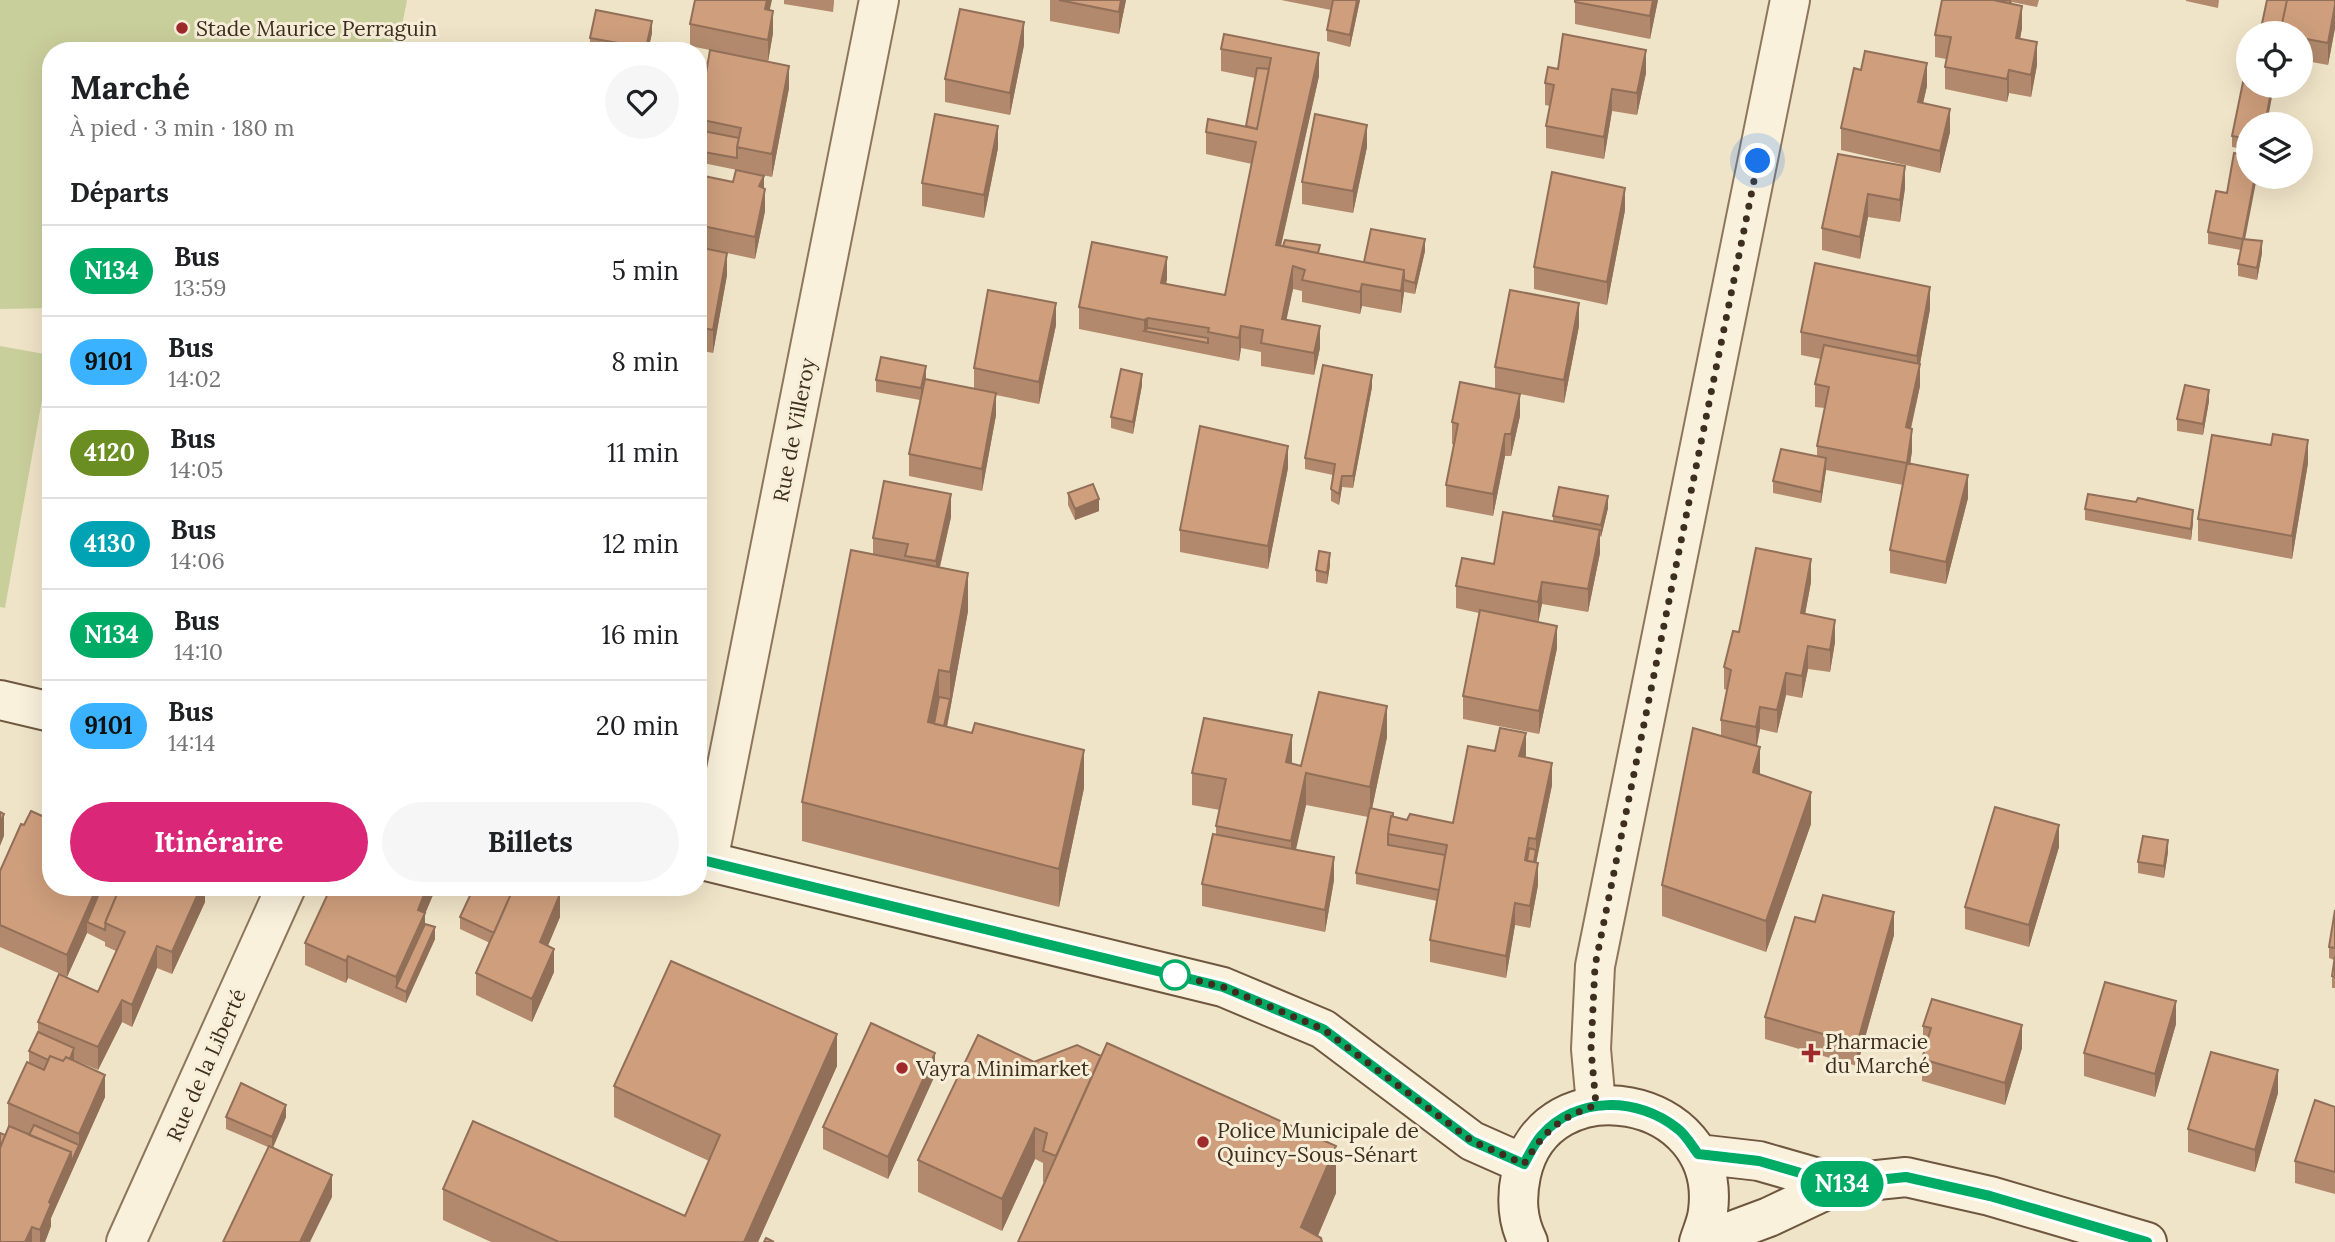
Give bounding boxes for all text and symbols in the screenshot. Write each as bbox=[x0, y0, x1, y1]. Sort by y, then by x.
place label: Stade Maurice Perraguin bbox=[196, 15, 438, 42]
marker: Stade Maurice Perraguin bbox=[174, 20, 190, 36]
map controls bbox=[2236, 21, 2313, 189]
button: locate bbox=[2236, 21, 2313, 98]
button: heart bbox=[605, 65, 679, 139]
text: Marché bbox=[70, 66, 190, 108]
button: layers bbox=[2236, 112, 2313, 189]
text: À pied · 3 min · 180 m bbox=[70, 113, 294, 142]
your location bbox=[1740, 143, 1775, 178]
text: Départs bbox=[70, 176, 169, 209]
text: Bus bbox=[174, 240, 220, 273]
text: 5 min bbox=[612, 254, 679, 287]
text: N134 bbox=[84, 255, 139, 286]
text: 13:59 bbox=[174, 273, 227, 302]
text: Bus bbox=[168, 331, 214, 364]
text: 8 min bbox=[611, 345, 679, 378]
text: 9101 bbox=[84, 346, 133, 377]
street label: Rue de Villeroy bbox=[767, 356, 821, 504]
text: 14:02 bbox=[168, 364, 221, 393]
text: Bus bbox=[170, 422, 216, 455]
text: 11 min bbox=[607, 436, 679, 469]
text: 4120 bbox=[84, 437, 135, 468]
text: 14:05 bbox=[170, 455, 223, 484]
text: Bus bbox=[171, 513, 216, 546]
text: 12 min bbox=[602, 527, 679, 560]
text: 4130 bbox=[84, 528, 136, 559]
text: 14:06 bbox=[171, 546, 225, 575]
text: Bus bbox=[174, 604, 220, 637]
text: 16 min bbox=[601, 618, 679, 651]
text: N134 bbox=[84, 619, 139, 650]
text: 14:10 bbox=[174, 637, 223, 666]
text: Bus bbox=[168, 695, 214, 728]
text: 20 min bbox=[596, 709, 679, 742]
text: 9101 bbox=[84, 710, 133, 741]
text: 14:14 bbox=[168, 728, 215, 757]
button: Itinéraire bbox=[70, 802, 368, 882]
button: Billets bbox=[382, 802, 679, 882]
unlabelled marker bbox=[1160, 960, 1190, 990]
street label: Rue de la Liberté bbox=[160, 984, 252, 1146]
place label: Pharmacie du Marché bbox=[1825, 1028, 1930, 1079]
marker: Pharmacie du Marché bbox=[1803, 1045, 1819, 1061]
place label: Vayra Minimarket bbox=[915, 1055, 1090, 1082]
marker: Vayra Minimarket bbox=[894, 1060, 910, 1076]
place label: Police Municipale de Quincy-Sous-Sénart bbox=[1217, 1117, 1419, 1168]
marker: Police Municipale de Quincy-Sous-Sénart bbox=[1195, 1134, 1211, 1150]
line badge: N134 bbox=[1793, 1161, 1891, 1207]
text: N134 bbox=[1815, 1168, 1869, 1199]

